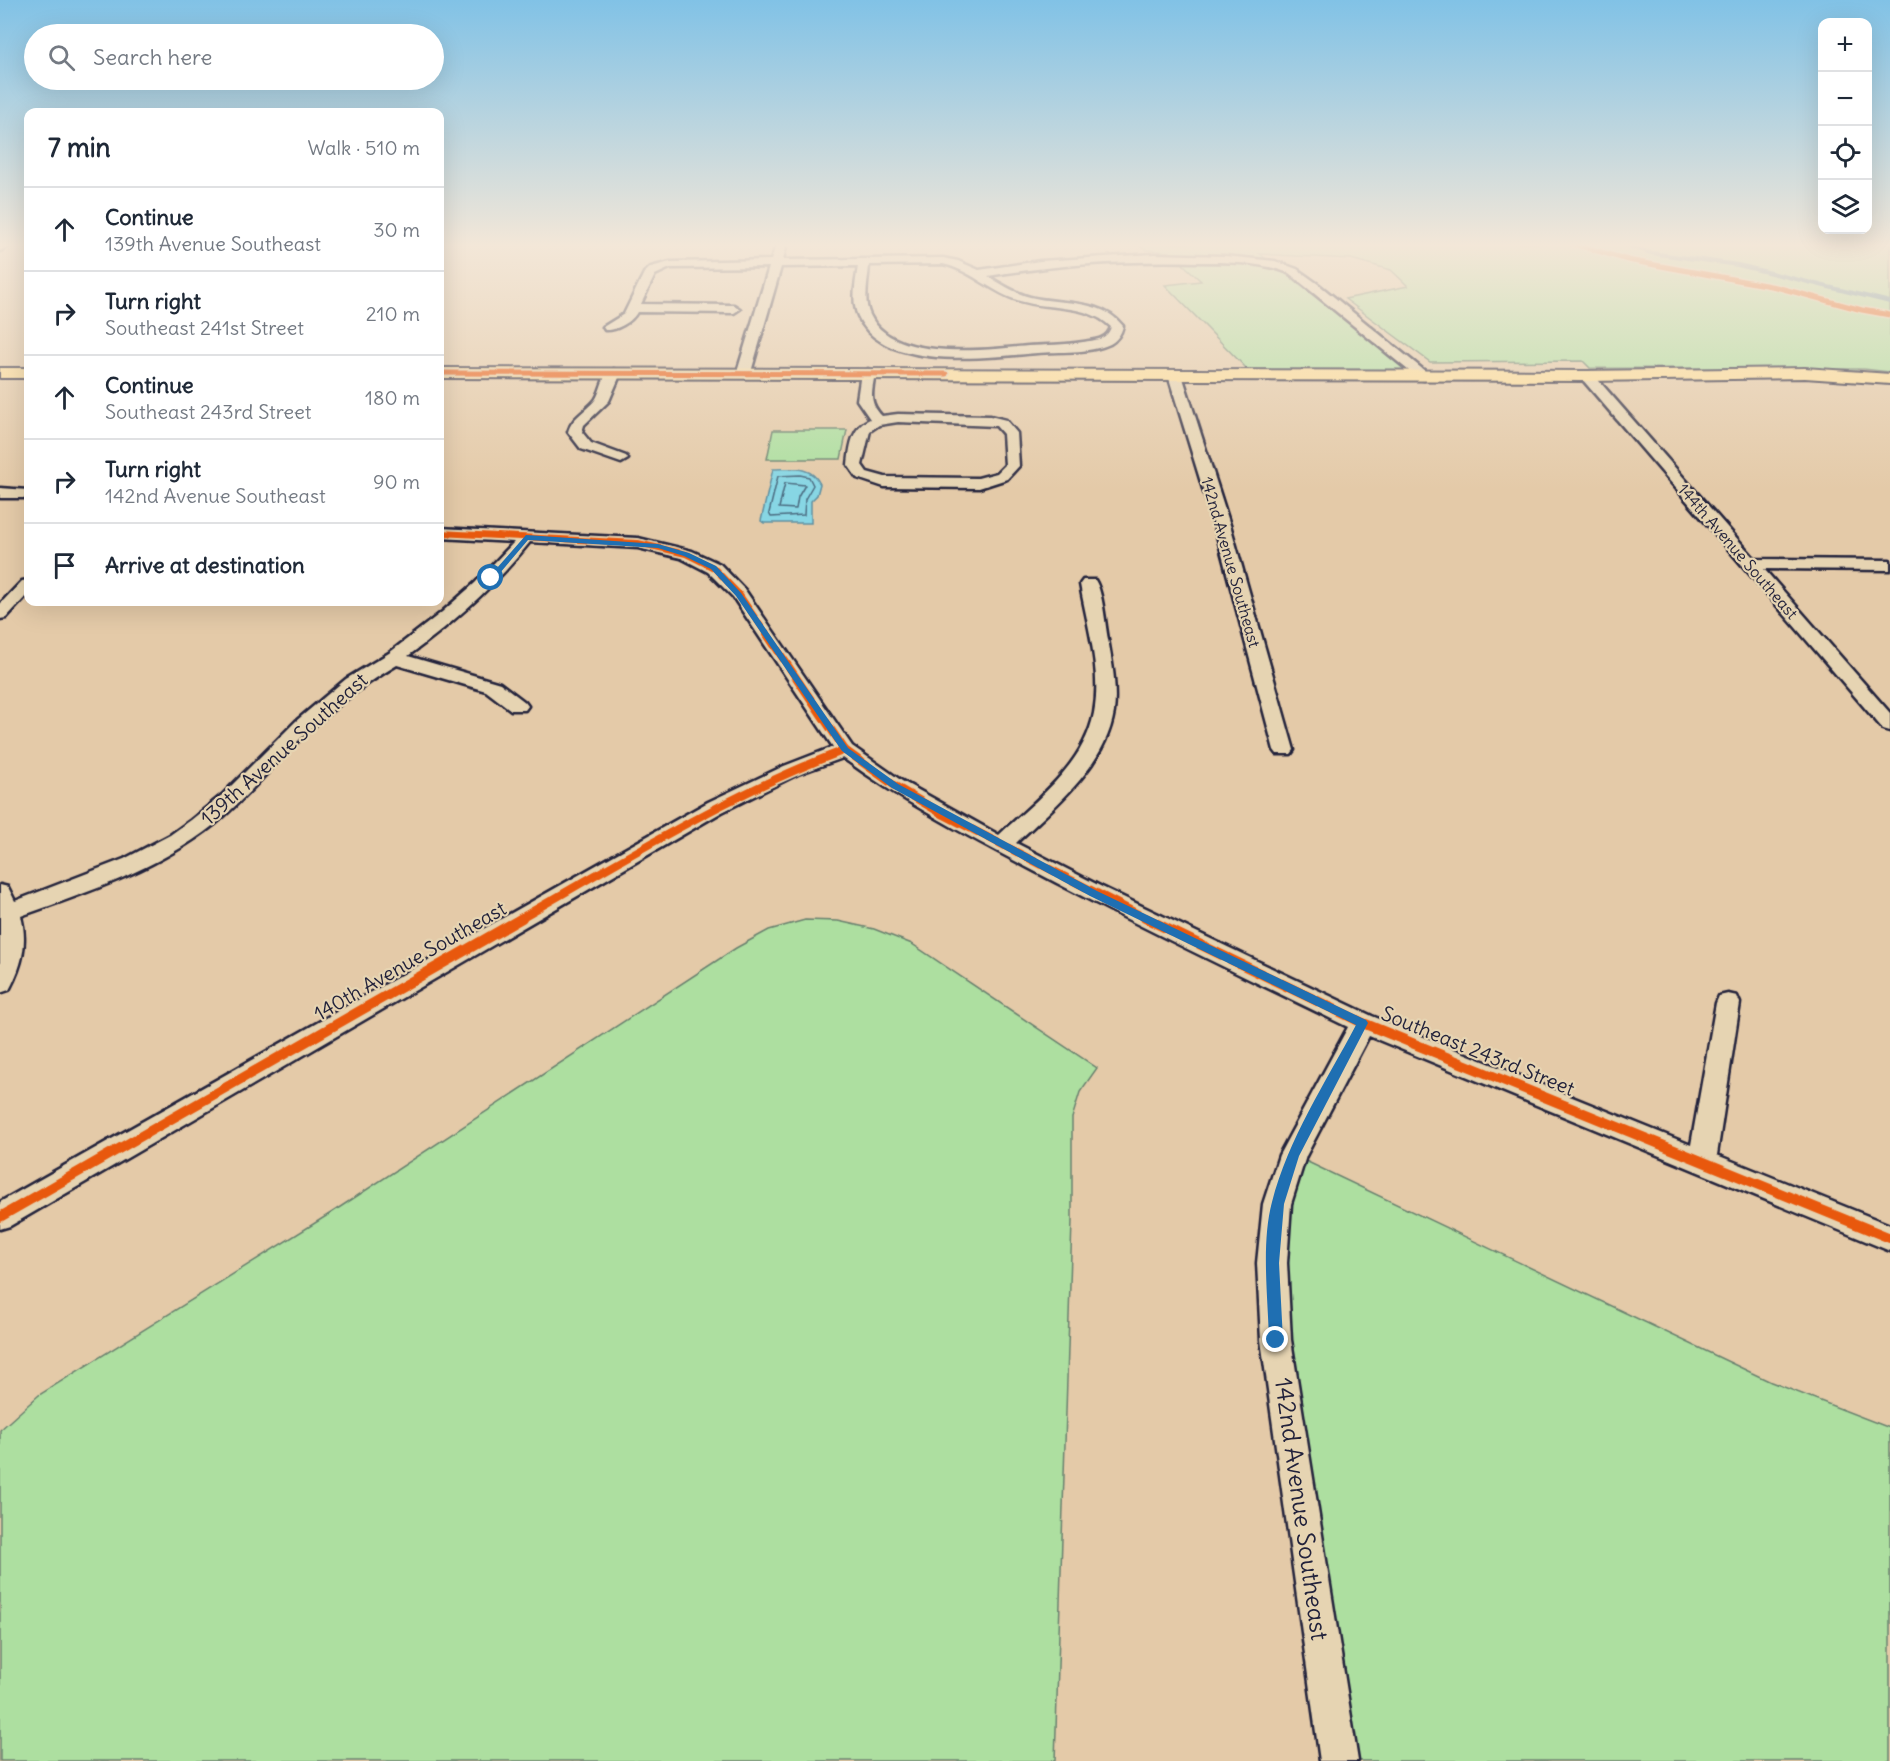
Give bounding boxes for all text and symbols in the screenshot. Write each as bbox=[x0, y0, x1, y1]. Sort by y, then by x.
map controls bbox=[1818, 18, 1872, 234]
button: + bbox=[1818, 18, 1872, 72]
search box bbox=[24, 24, 444, 90]
icon: search bbox=[45, 41, 78, 74]
text: Search here bbox=[93, 43, 212, 71]
button: − bbox=[1818, 72, 1872, 126]
button: locate bbox=[1818, 126, 1872, 180]
text: 7 min bbox=[48, 131, 111, 164]
text: Walk · 510 m bbox=[308, 135, 420, 160]
button: layers bbox=[1818, 180, 1872, 234]
text: Continue bbox=[105, 203, 194, 231]
icon: ahead bbox=[48, 213, 81, 246]
text: 30 m bbox=[373, 217, 420, 242]
text: 139th Avenue Southeast bbox=[105, 231, 321, 256]
text: Turn right bbox=[105, 287, 201, 315]
icon: right bbox=[48, 297, 81, 330]
text: 210 m bbox=[366, 301, 420, 326]
text: Southeast 241st Street bbox=[105, 315, 304, 340]
text: Continue bbox=[105, 371, 194, 399]
icon: ahead bbox=[48, 381, 81, 414]
text: 180 m bbox=[365, 385, 420, 410]
text: Southeast 243rd Street bbox=[105, 399, 312, 424]
text: Turn right bbox=[105, 455, 201, 483]
icon: right bbox=[48, 465, 81, 498]
text: 90 m bbox=[373, 469, 420, 494]
street label: 142nd Avenue Southeast bbox=[1197, 474, 1265, 650]
street label: 144th Avenue Southeast bbox=[1674, 479, 1803, 623]
text: 142nd Avenue Southeast bbox=[105, 483, 326, 508]
icon: arrive bbox=[48, 549, 81, 582]
text: Arrive at destination bbox=[105, 551, 305, 579]
route start bbox=[477, 564, 503, 590]
street label: 139th Avenue Southeast bbox=[195, 667, 372, 830]
street label: 140th Avenue Southeast bbox=[309, 895, 511, 1026]
street label: Southeast 243rd Street bbox=[1378, 1000, 1579, 1101]
route end bbox=[1262, 1326, 1288, 1352]
street label: 142nd Avenue Southeast bbox=[1269, 1376, 1335, 1642]

